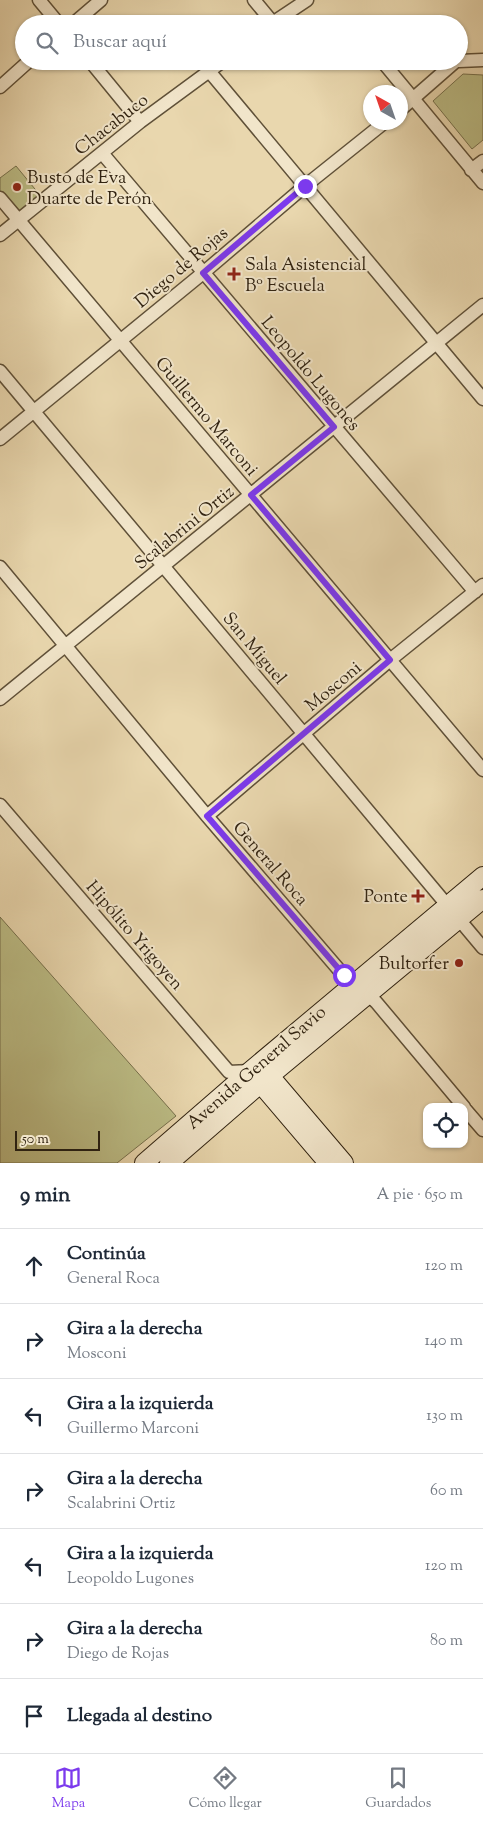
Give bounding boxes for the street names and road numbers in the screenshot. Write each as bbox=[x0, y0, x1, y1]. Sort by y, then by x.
street label: Chacabuco bbox=[70, 88, 155, 163]
street label: Diego de Rojas bbox=[130, 222, 235, 315]
street label: Leopoldo Lugones bbox=[254, 311, 365, 437]
street label: Guillermo Marconi bbox=[148, 352, 263, 483]
street label: Scalabrini Ortiz bbox=[130, 480, 241, 577]
street label: San Miguel bbox=[215, 607, 292, 691]
street label: Mosconi bbox=[300, 656, 368, 719]
street label: General Roca bbox=[225, 816, 314, 912]
street label: Hipólito Yrigoyen bbox=[78, 876, 189, 997]
street label: Avenida General Savio bbox=[182, 1000, 333, 1137]

